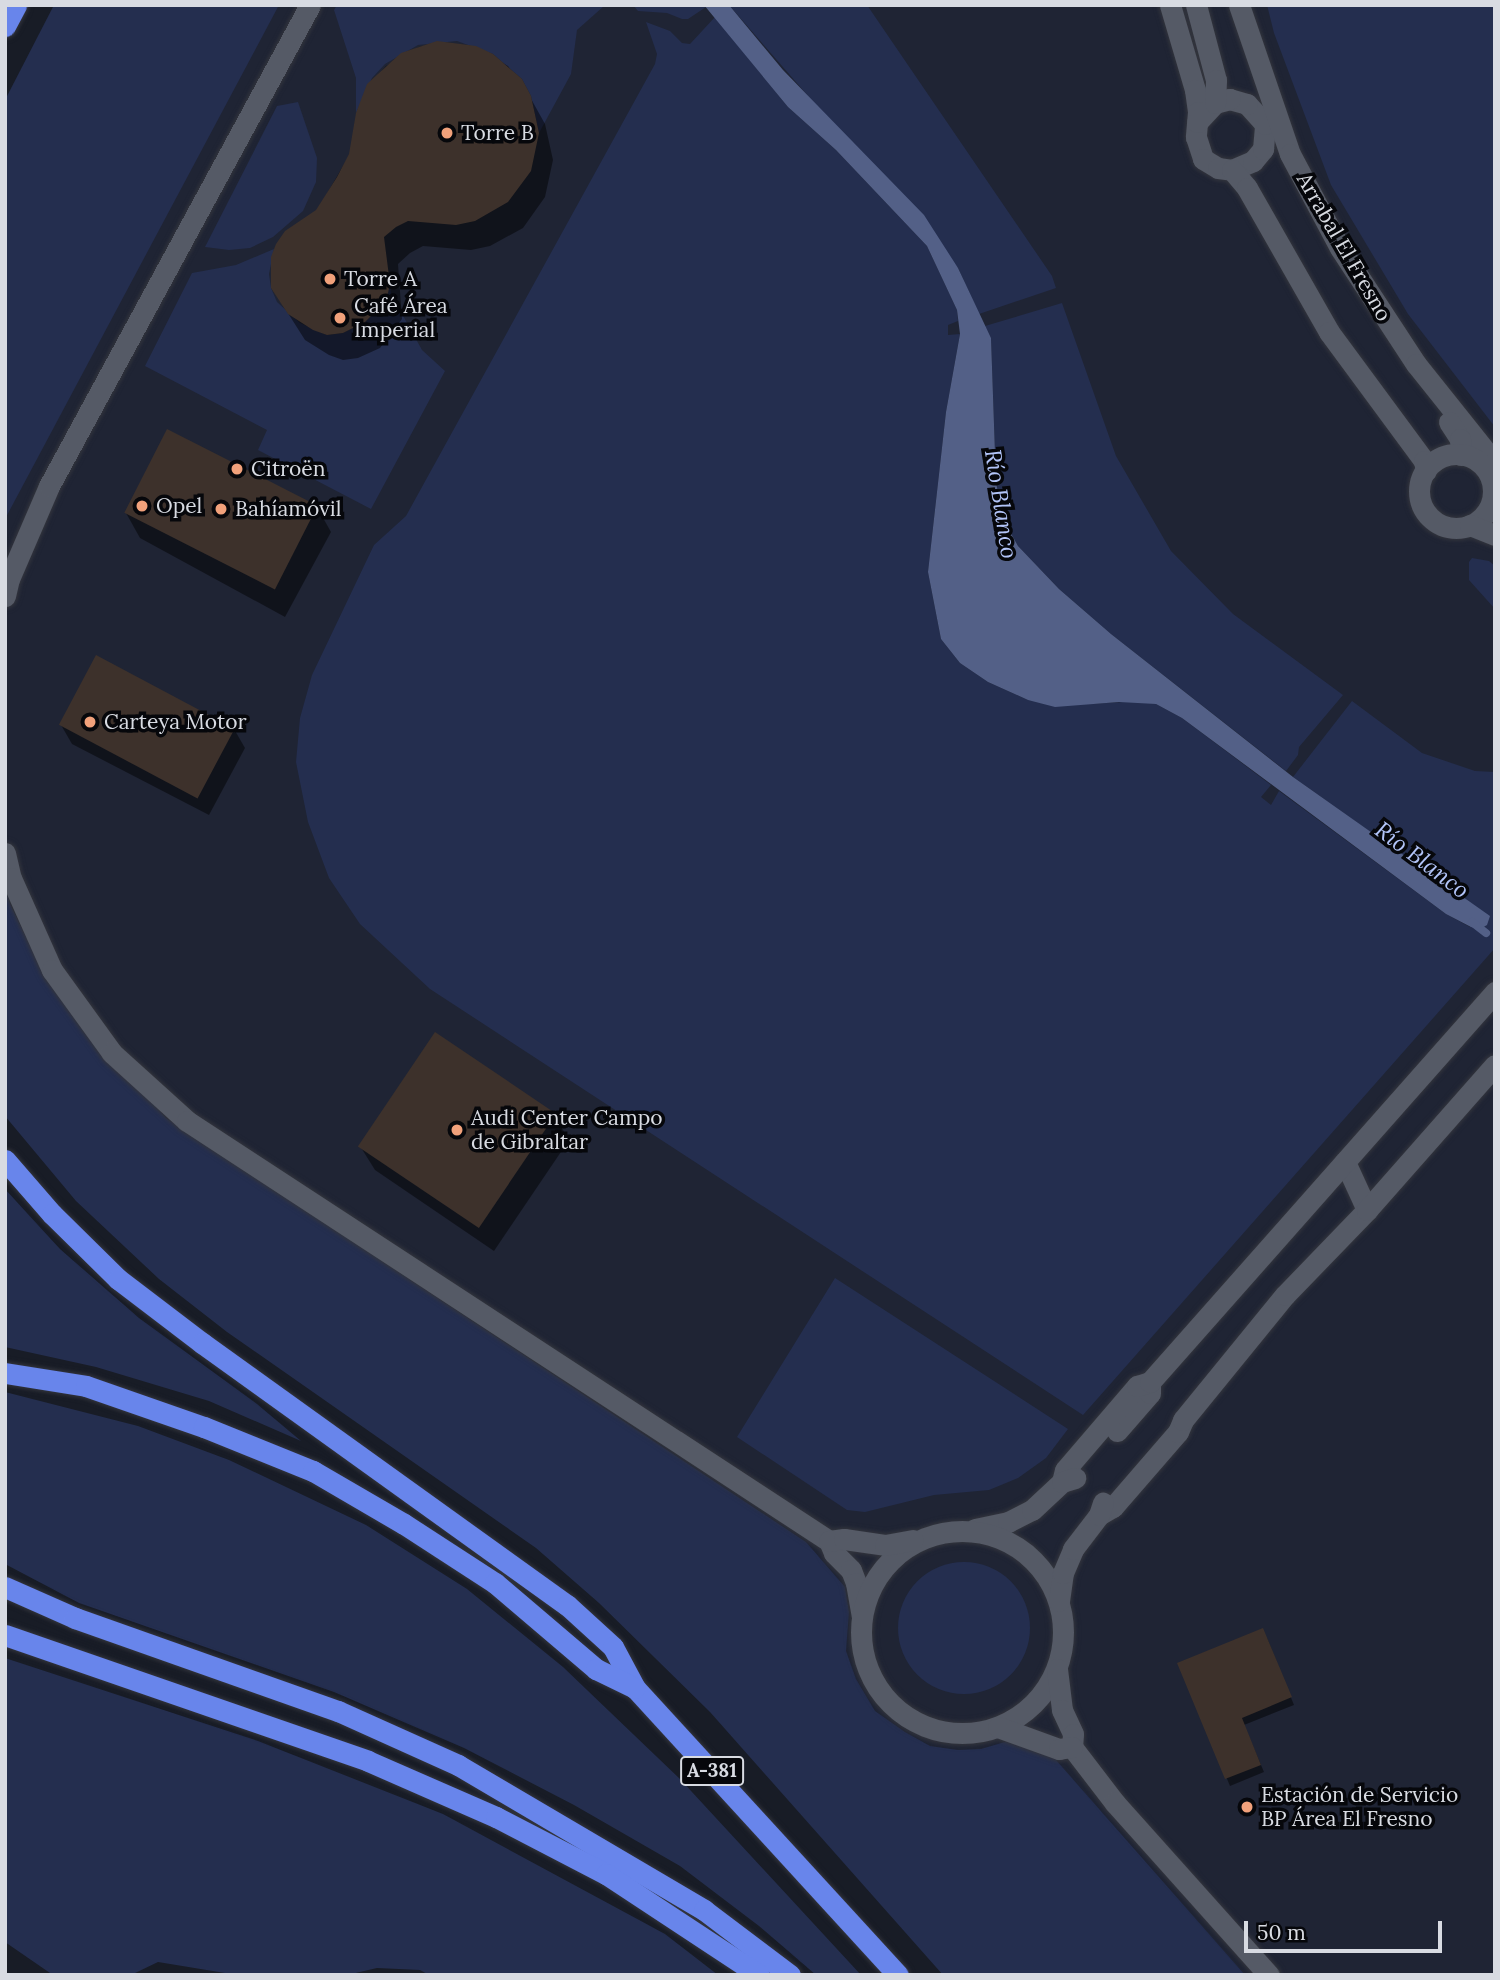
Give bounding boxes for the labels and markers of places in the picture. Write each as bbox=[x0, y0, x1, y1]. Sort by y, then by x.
place label: Torre B bbox=[461, 120, 534, 146]
marker: Torre B bbox=[439, 125, 455, 141]
place label: Torre A bbox=[344, 266, 417, 292]
marker: Torre A bbox=[322, 271, 338, 287]
place label: Café Área Imperial bbox=[354, 293, 448, 343]
marker: Café Área Imperial bbox=[332, 310, 348, 326]
place label: Citroën bbox=[251, 456, 325, 482]
marker: Citroën bbox=[229, 461, 245, 477]
place label: Opel bbox=[156, 493, 202, 519]
place label: Bahíamóvil bbox=[235, 496, 341, 522]
marker: Opel bbox=[134, 498, 150, 514]
marker: Bahíamóvil bbox=[213, 501, 229, 517]
place label: Carteya Motor bbox=[104, 709, 247, 735]
marker: Carteya Motor bbox=[82, 714, 98, 730]
place label: Audi Center Campo de Gibraltar bbox=[471, 1105, 663, 1155]
marker: Audi Center Campo de Gibraltar bbox=[449, 1122, 465, 1138]
place label: Estación de Servicio BP Área El Fresno bbox=[1261, 1782, 1458, 1832]
marker: Estación de Servicio BP Área El Fresno bbox=[1239, 1799, 1255, 1815]

